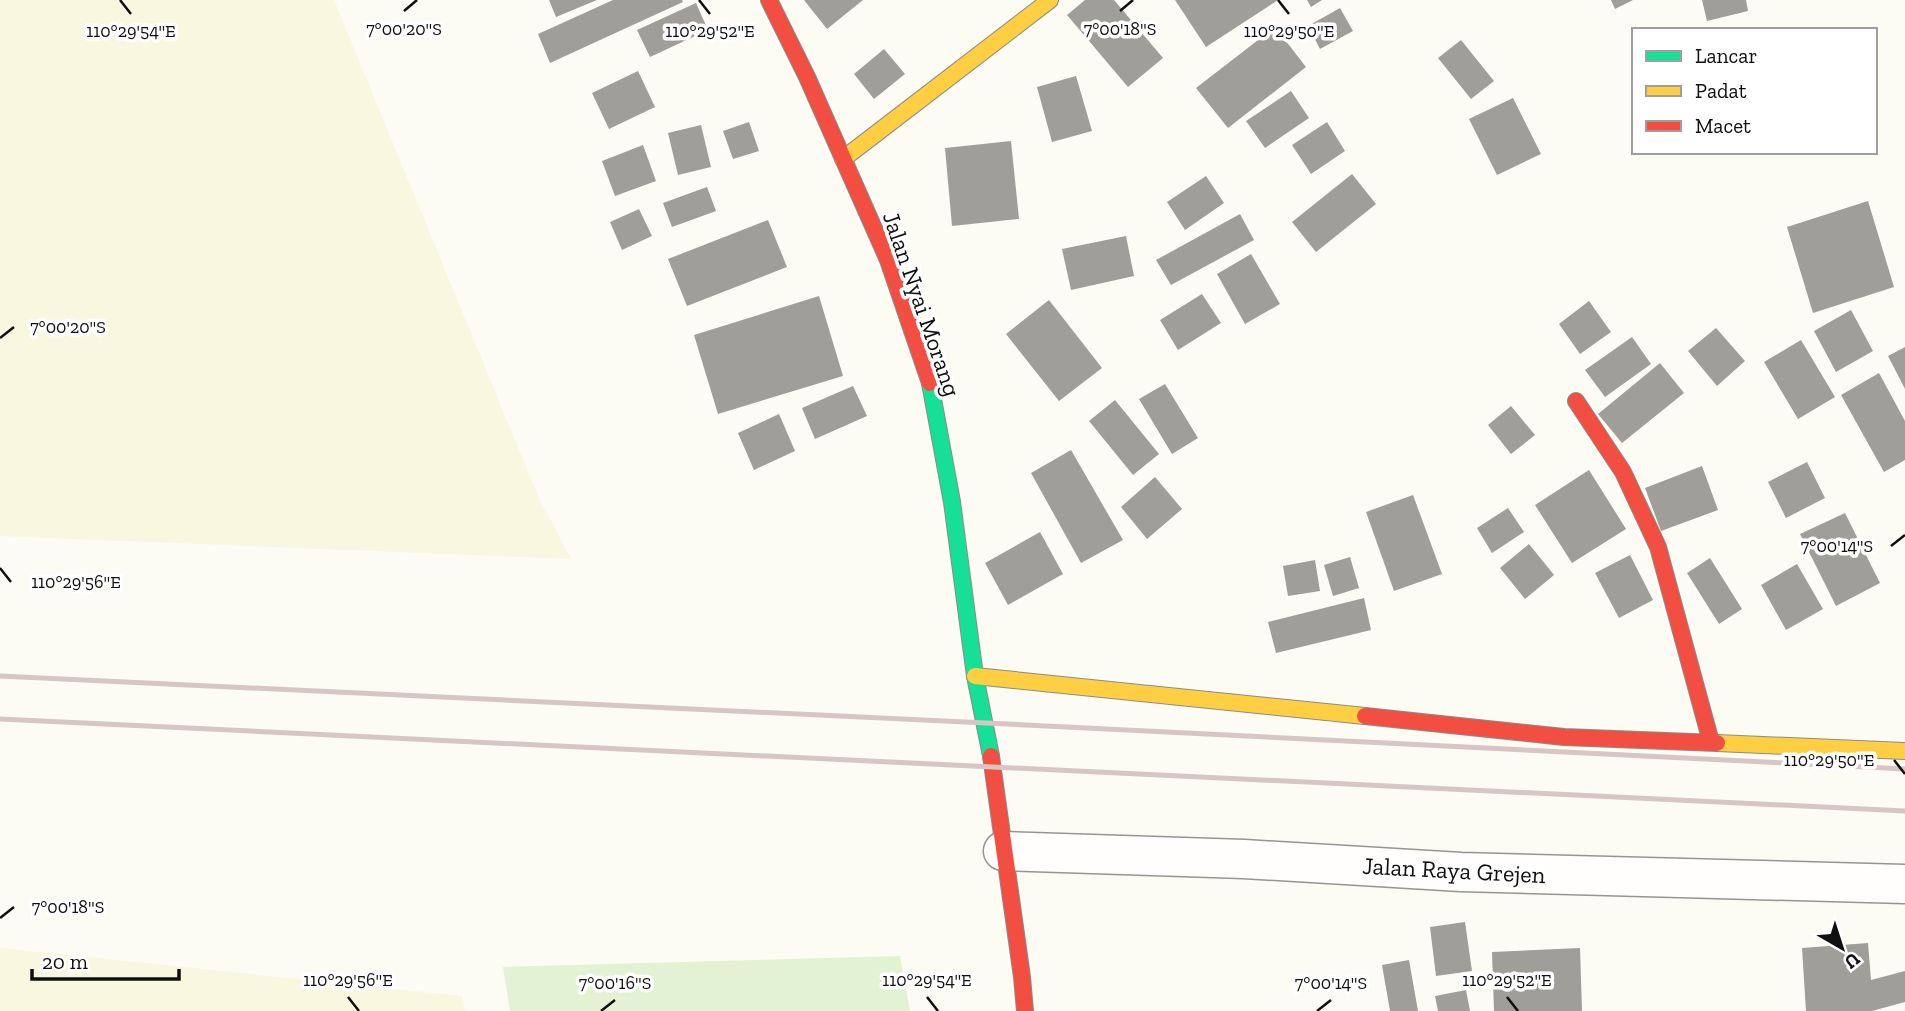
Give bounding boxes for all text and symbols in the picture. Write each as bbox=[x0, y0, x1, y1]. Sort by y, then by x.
text: 7°00'20"S bbox=[366, 18, 442, 40]
text: 7°00'18"S bbox=[1084, 18, 1156, 40]
text: 110°29'54"E bbox=[86, 20, 176, 42]
text: 110°29'52"E bbox=[665, 20, 755, 42]
text: 110°29'50"E bbox=[1244, 20, 1334, 42]
legend bbox=[1632, 28, 1877, 154]
text: Lancar bbox=[1695, 43, 1757, 68]
text: Padat bbox=[1695, 78, 1747, 103]
text: Macet bbox=[1695, 113, 1751, 138]
street label: Jalan Nyai Morang bbox=[877, 208, 967, 400]
text: 7°00'20"S bbox=[30, 316, 106, 338]
text: 7°00'14"S bbox=[1801, 535, 1873, 557]
text: 110°29'56"E bbox=[31, 571, 121, 593]
text: 110°29'50"E bbox=[1784, 749, 1874, 771]
street label: Jalan Raya Grejen bbox=[1362, 851, 1547, 889]
text: 7°00'18"S bbox=[32, 896, 104, 918]
north arrow bbox=[1807, 913, 1877, 983]
scale bar bbox=[32, 937, 178, 981]
text: U bbox=[1840, 948, 1865, 974]
text: 20 m bbox=[42, 949, 88, 974]
text: 110°29'56"E bbox=[303, 969, 393, 991]
text: 110°29'54"E bbox=[882, 969, 972, 991]
text: 110°29'52"E bbox=[1462, 969, 1552, 991]
text: 7°00'16"S bbox=[579, 972, 651, 994]
text: 7°00'14"S bbox=[1295, 972, 1367, 994]

